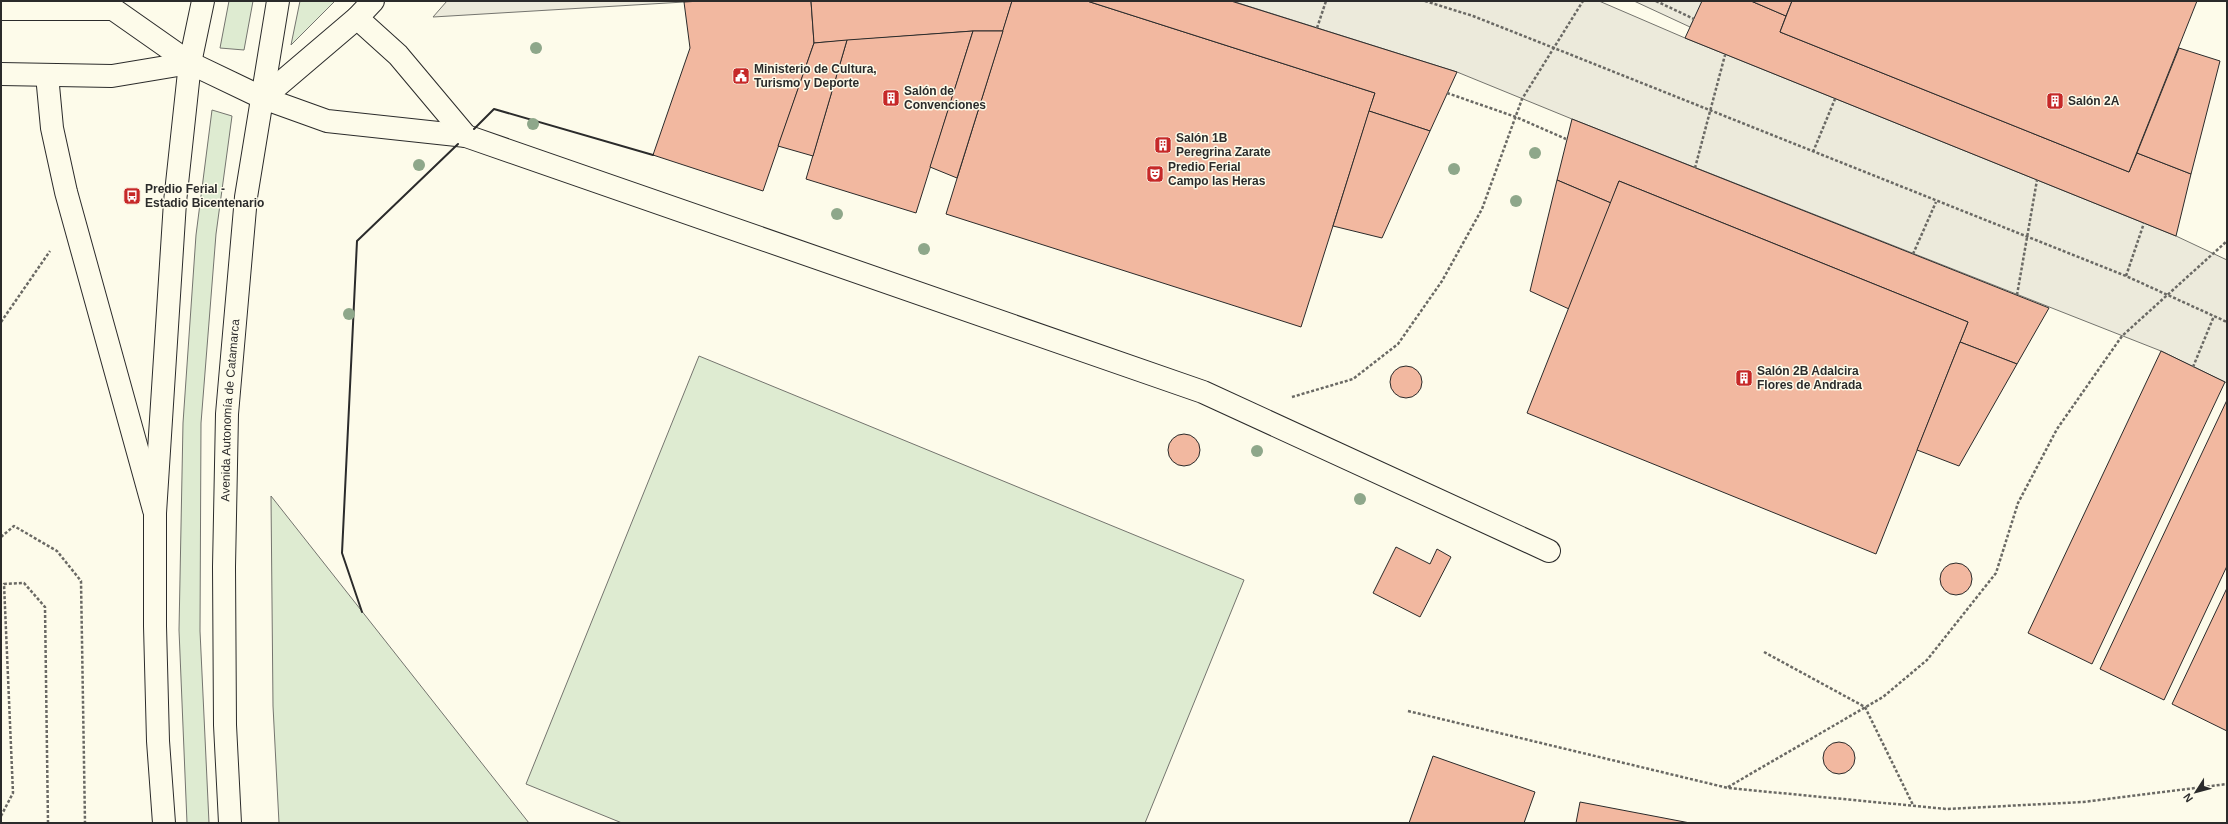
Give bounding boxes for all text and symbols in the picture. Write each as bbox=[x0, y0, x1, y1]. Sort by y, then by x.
place label: Ministerio de Cultura, Turismo y Deporte bbox=[754, 62, 877, 90]
public building icon: Ministerio de Cultura, Turismo y Deporte bbox=[731, 66, 751, 86]
place label: Salón de Convenciones bbox=[904, 84, 986, 112]
building icon: Salón de Convenciones bbox=[881, 88, 901, 108]
building icon: Salón 2A bbox=[2045, 91, 2065, 111]
place label: Salón 2A bbox=[2068, 94, 2120, 108]
place label: Salón 1B Peregrina Zarate bbox=[1176, 131, 1271, 159]
building icon: Salón 1B Peregrina Zarate bbox=[1153, 135, 1173, 155]
place label: Predio Ferial Campo las Heras bbox=[1168, 160, 1266, 188]
theatre icon: Predio Ferial Campo las Heras bbox=[1145, 164, 1165, 184]
place label: Predio Ferial - Estadio Bicentenario bbox=[145, 182, 264, 210]
bus stop icon: Predio Ferial - Estadio Bicentenario bbox=[122, 186, 142, 206]
street label: Avenida Autonomía de Catamarca bbox=[218, 318, 242, 502]
place label: Salón 2B Adalcira Flores de Andrada bbox=[1757, 364, 1862, 392]
building icon: Salón 2B Adalcira Flores de Andrada bbox=[1734, 368, 1754, 388]
north arrow bbox=[2176, 772, 2216, 812]
text: N bbox=[2181, 791, 2195, 805]

